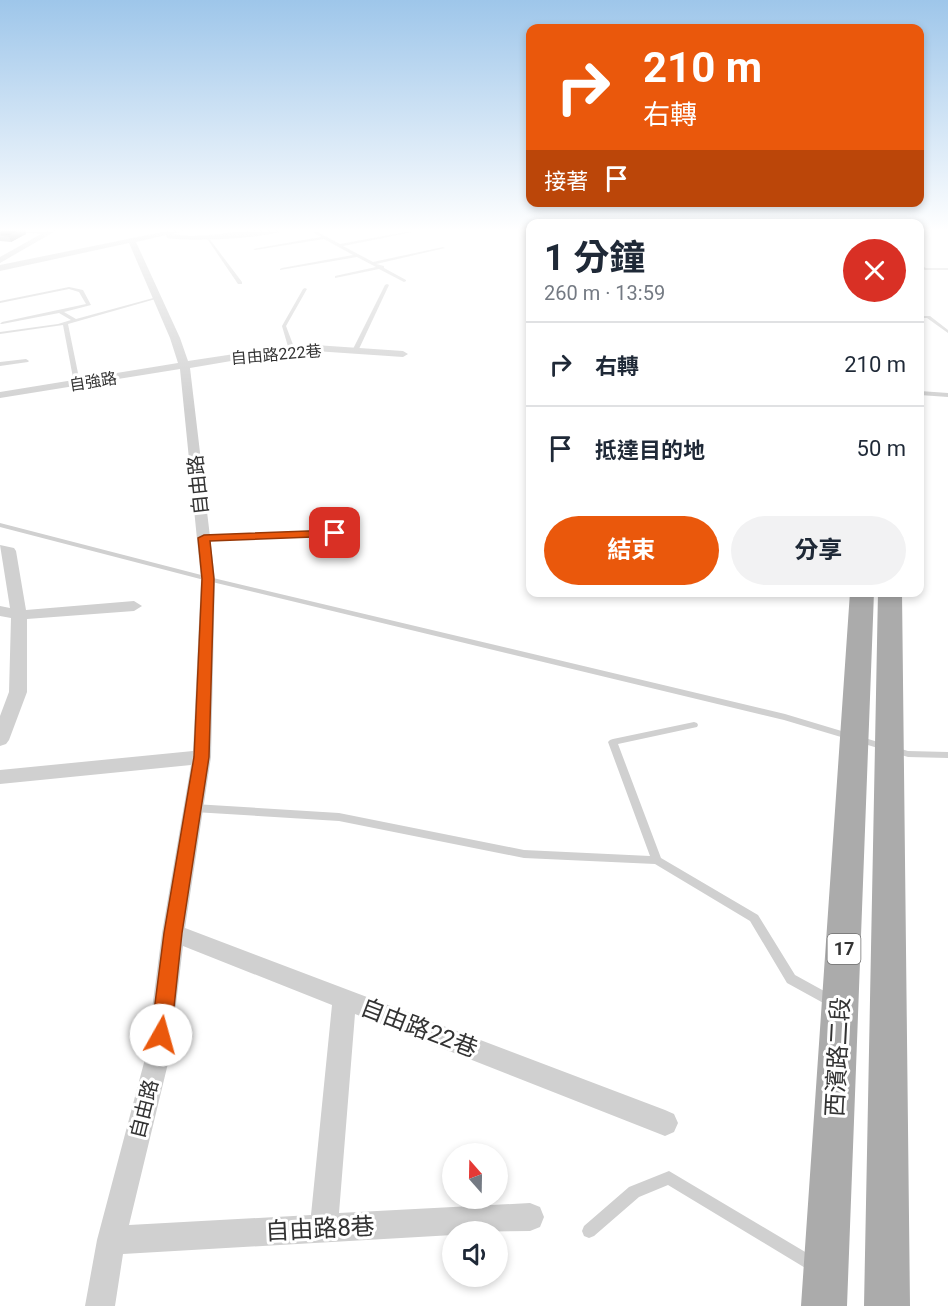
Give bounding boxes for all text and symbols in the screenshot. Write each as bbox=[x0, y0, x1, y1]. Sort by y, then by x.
text: 210 m bbox=[643, 43, 762, 92]
icon: right bbox=[544, 48, 622, 126]
text: 右轉 bbox=[643, 99, 697, 131]
icon: arrive bbox=[600, 162, 633, 195]
text: 接著 bbox=[544, 169, 588, 194]
text: 1 分鐘 bbox=[544, 237, 646, 279]
button: close bbox=[843, 239, 906, 302]
text: 260 m · 13:59 bbox=[544, 281, 665, 305]
street label: 自由路222巷 bbox=[230, 341, 322, 368]
icon: right bbox=[544, 348, 577, 381]
text: 210 m bbox=[844, 352, 906, 377]
text: 右轉 bbox=[595, 354, 639, 379]
street label: 自強路 bbox=[68, 368, 118, 395]
icon: arrive bbox=[544, 432, 577, 465]
text: 50 m bbox=[857, 436, 906, 461]
text: 抵達目的地 bbox=[595, 438, 705, 463]
street label: 自由路 bbox=[183, 454, 213, 516]
pin bbox=[309, 507, 360, 558]
icon: arrive bbox=[318, 516, 351, 549]
button: 結束 bbox=[544, 516, 719, 585]
button: 分享 bbox=[731, 516, 906, 585]
road number: 17 bbox=[828, 934, 860, 964]
street label: 自由路22巷 bbox=[357, 993, 481, 1063]
street label: 西濱路二段 bbox=[821, 996, 855, 1118]
position arrow bbox=[129, 1003, 193, 1067]
street label: 自由路 bbox=[125, 1077, 163, 1141]
north arrow bbox=[442, 1143, 508, 1209]
map controls bbox=[442, 1143, 508, 1287]
street label: 自由路8巷 bbox=[265, 1212, 375, 1246]
button: sound bbox=[442, 1221, 508, 1287]

